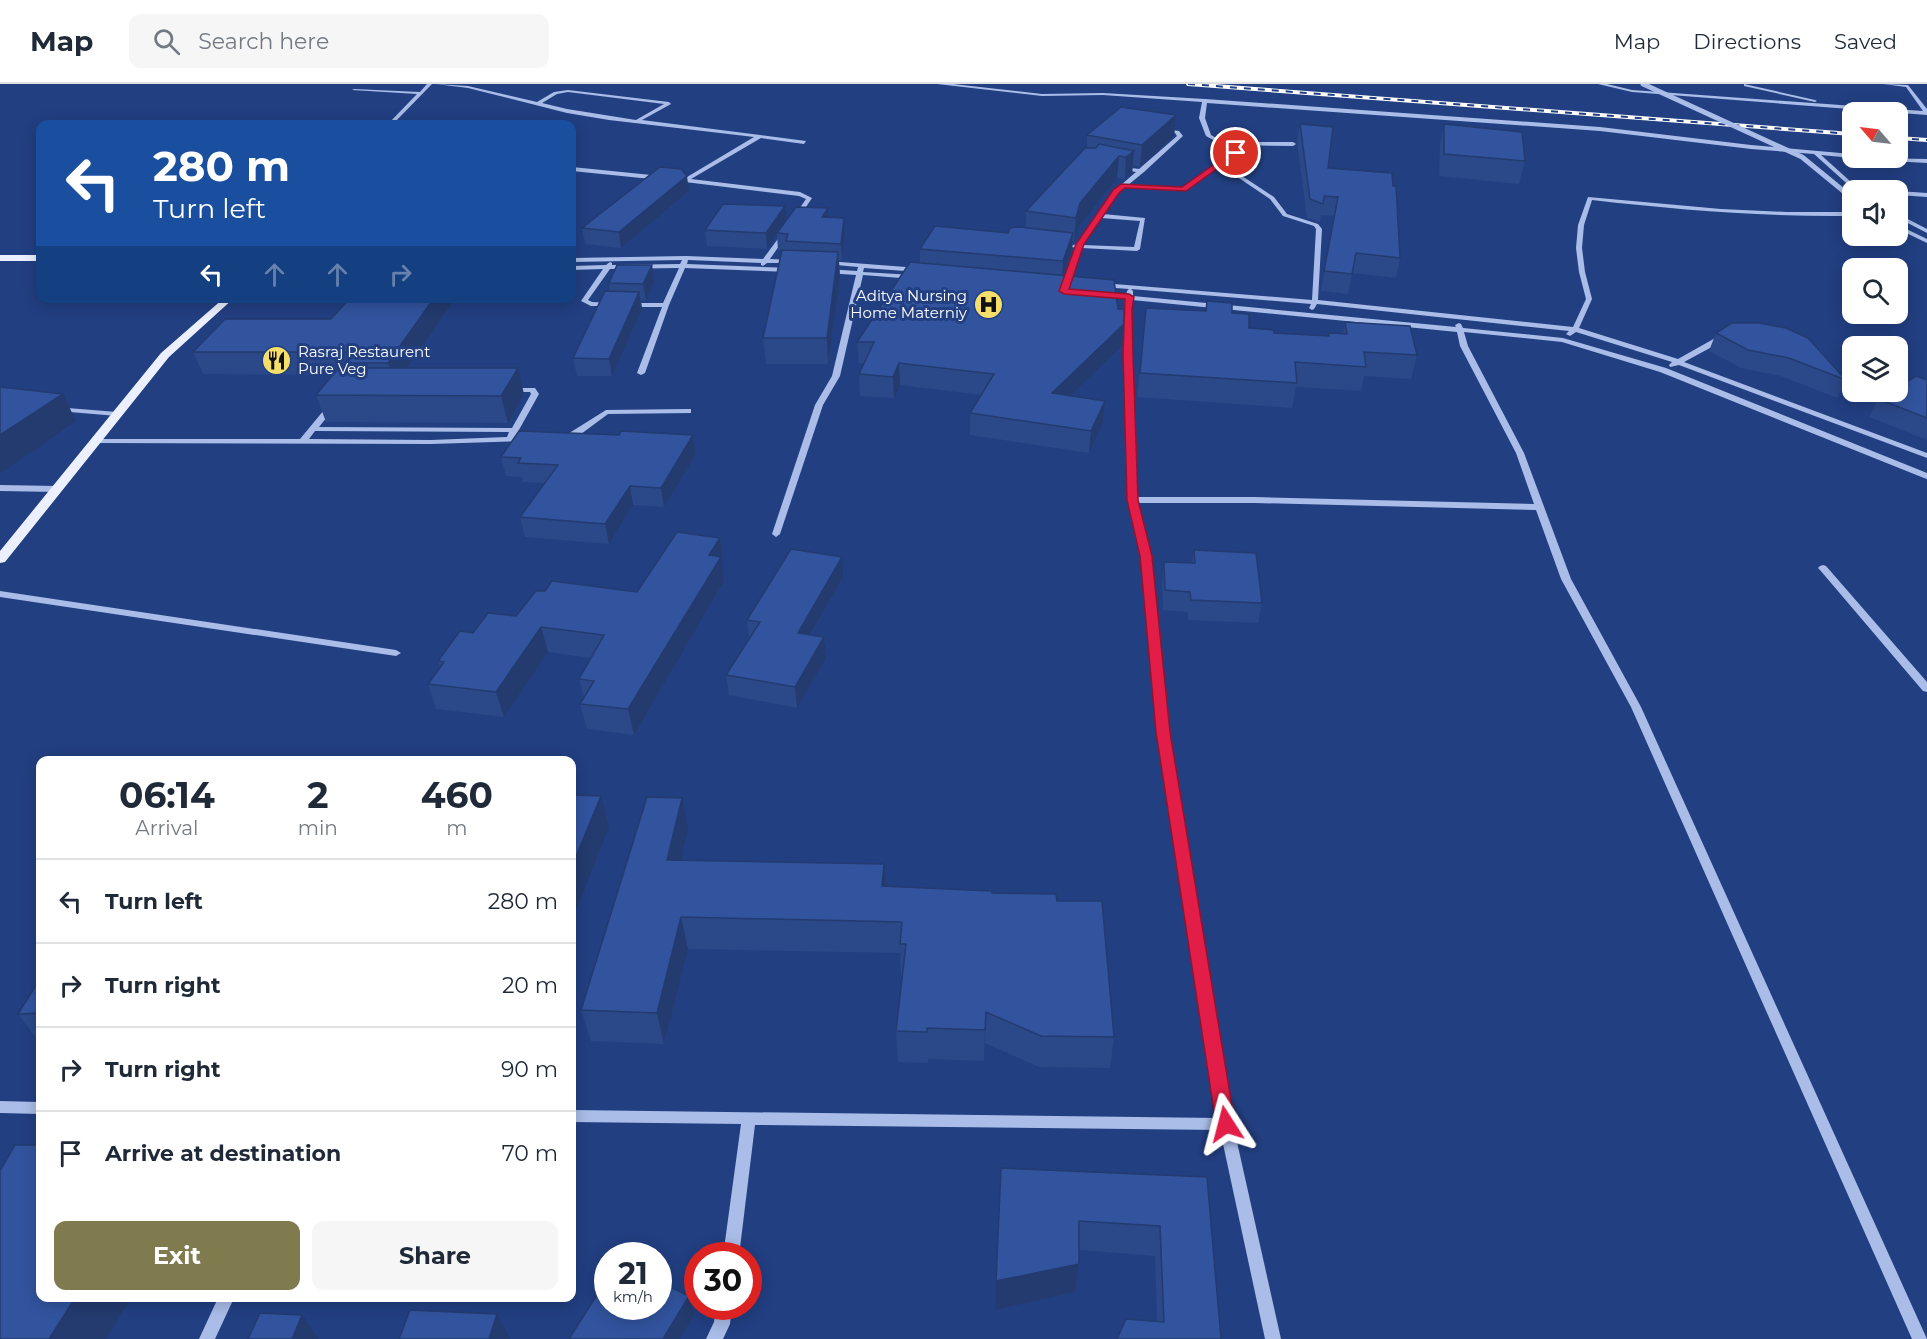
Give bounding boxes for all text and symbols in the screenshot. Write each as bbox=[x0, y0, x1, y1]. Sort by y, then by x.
search box bbox=[129, 14, 549, 68]
text: Map bbox=[30, 24, 93, 58]
icon: search bbox=[150, 25, 183, 58]
text: Search here bbox=[198, 28, 329, 55]
text: Map bbox=[1614, 29, 1660, 54]
text: Directions bbox=[1693, 29, 1801, 54]
text: Saved bbox=[1834, 29, 1897, 54]
north arrow bbox=[1842, 102, 1908, 168]
map controls bbox=[1842, 102, 1908, 402]
pin bbox=[1210, 127, 1261, 178]
icon: arrive bbox=[1219, 136, 1252, 169]
text: 280 m bbox=[153, 140, 290, 192]
icon: left bbox=[54, 144, 132, 222]
button: sound bbox=[1842, 180, 1908, 246]
text: Turn left bbox=[153, 192, 266, 225]
icon: left bbox=[195, 258, 228, 291]
icon: ahead bbox=[258, 258, 291, 291]
icon: ahead bbox=[321, 258, 354, 291]
icon: right bbox=[384, 258, 417, 291]
button: search bbox=[1842, 258, 1908, 324]
place label: Aditya Nursing Home Materniy bbox=[850, 286, 968, 322]
hospital icon: Aditya Nursing Home Materniy bbox=[972, 288, 1004, 320]
button: layers bbox=[1842, 336, 1908, 402]
place label: Rasraj Restaurent Pure Veg bbox=[298, 342, 430, 378]
restaurant icon: Rasraj Restaurent Pure Veg bbox=[261, 344, 293, 376]
text: 06:14 bbox=[119, 773, 215, 817]
text: 2 bbox=[307, 773, 328, 817]
text: 460 bbox=[421, 773, 493, 817]
text: Arrival bbox=[135, 816, 198, 840]
text: min bbox=[298, 816, 338, 840]
text: m bbox=[446, 816, 468, 840]
icon: left bbox=[54, 885, 87, 918]
text: Turn left bbox=[105, 888, 203, 915]
text: 280 m bbox=[488, 888, 558, 915]
icon: right bbox=[54, 969, 87, 1002]
text: Turn right bbox=[105, 972, 220, 999]
text: 20 m bbox=[502, 972, 558, 999]
icon: right bbox=[54, 1053, 87, 1086]
text: Turn right bbox=[105, 1056, 220, 1083]
text: 90 m bbox=[501, 1056, 558, 1083]
position arrow bbox=[1194, 1092, 1258, 1156]
icon: arrive bbox=[54, 1137, 87, 1170]
text: Arrive at destination bbox=[105, 1140, 341, 1167]
text: 70 m bbox=[502, 1140, 558, 1167]
button: Exit bbox=[54, 1221, 300, 1290]
button: Share bbox=[312, 1221, 558, 1290]
speed limit sign: 30 bbox=[684, 1242, 762, 1320]
text: 21 bbox=[618, 1255, 648, 1292]
text: km/h bbox=[613, 1287, 653, 1306]

